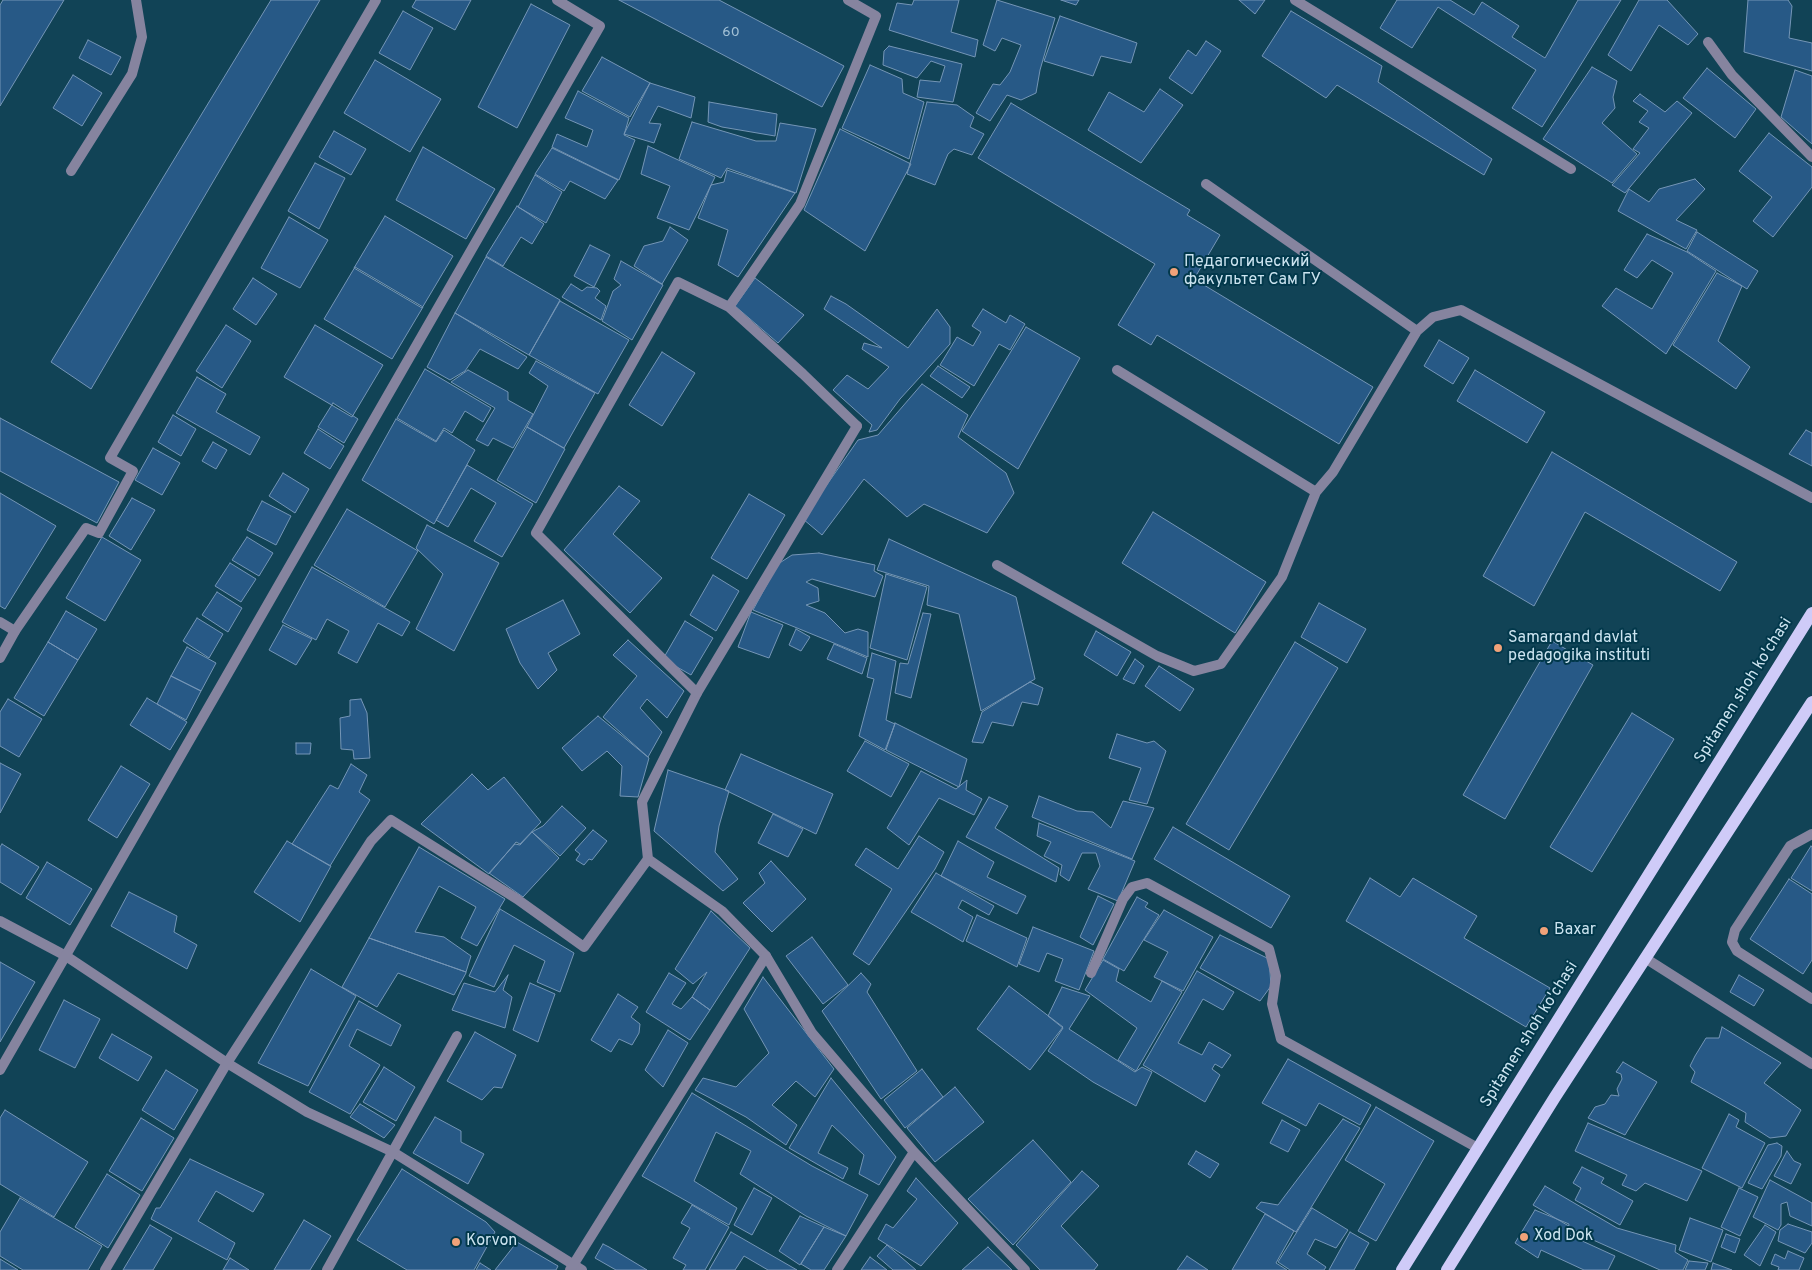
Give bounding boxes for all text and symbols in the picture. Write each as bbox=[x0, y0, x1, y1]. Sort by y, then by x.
house number: 60 bbox=[722, 25, 740, 41]
place label: Педагогический факультет Сам ГУ bbox=[1184, 253, 1321, 291]
marker: Педагогический факультет Сам ГУ bbox=[1168, 266, 1180, 278]
street label: Spitamen shoh ko'chasi bbox=[1691, 615, 1797, 767]
place label: Samarqand davlat pedagogika instituti bbox=[1508, 629, 1650, 667]
marker: Samarqand davlat pedagogika instituti bbox=[1492, 642, 1504, 654]
place label: Baxar bbox=[1554, 921, 1596, 941]
marker: Baxar bbox=[1538, 925, 1550, 937]
street label: Spitamen shoh ko'chasi bbox=[1477, 959, 1583, 1111]
place label: Xod Dok bbox=[1534, 1227, 1593, 1247]
marker: Xod Dok bbox=[1518, 1231, 1530, 1243]
place label: Korvon bbox=[466, 1232, 517, 1252]
marker: Korvon bbox=[450, 1236, 462, 1248]

